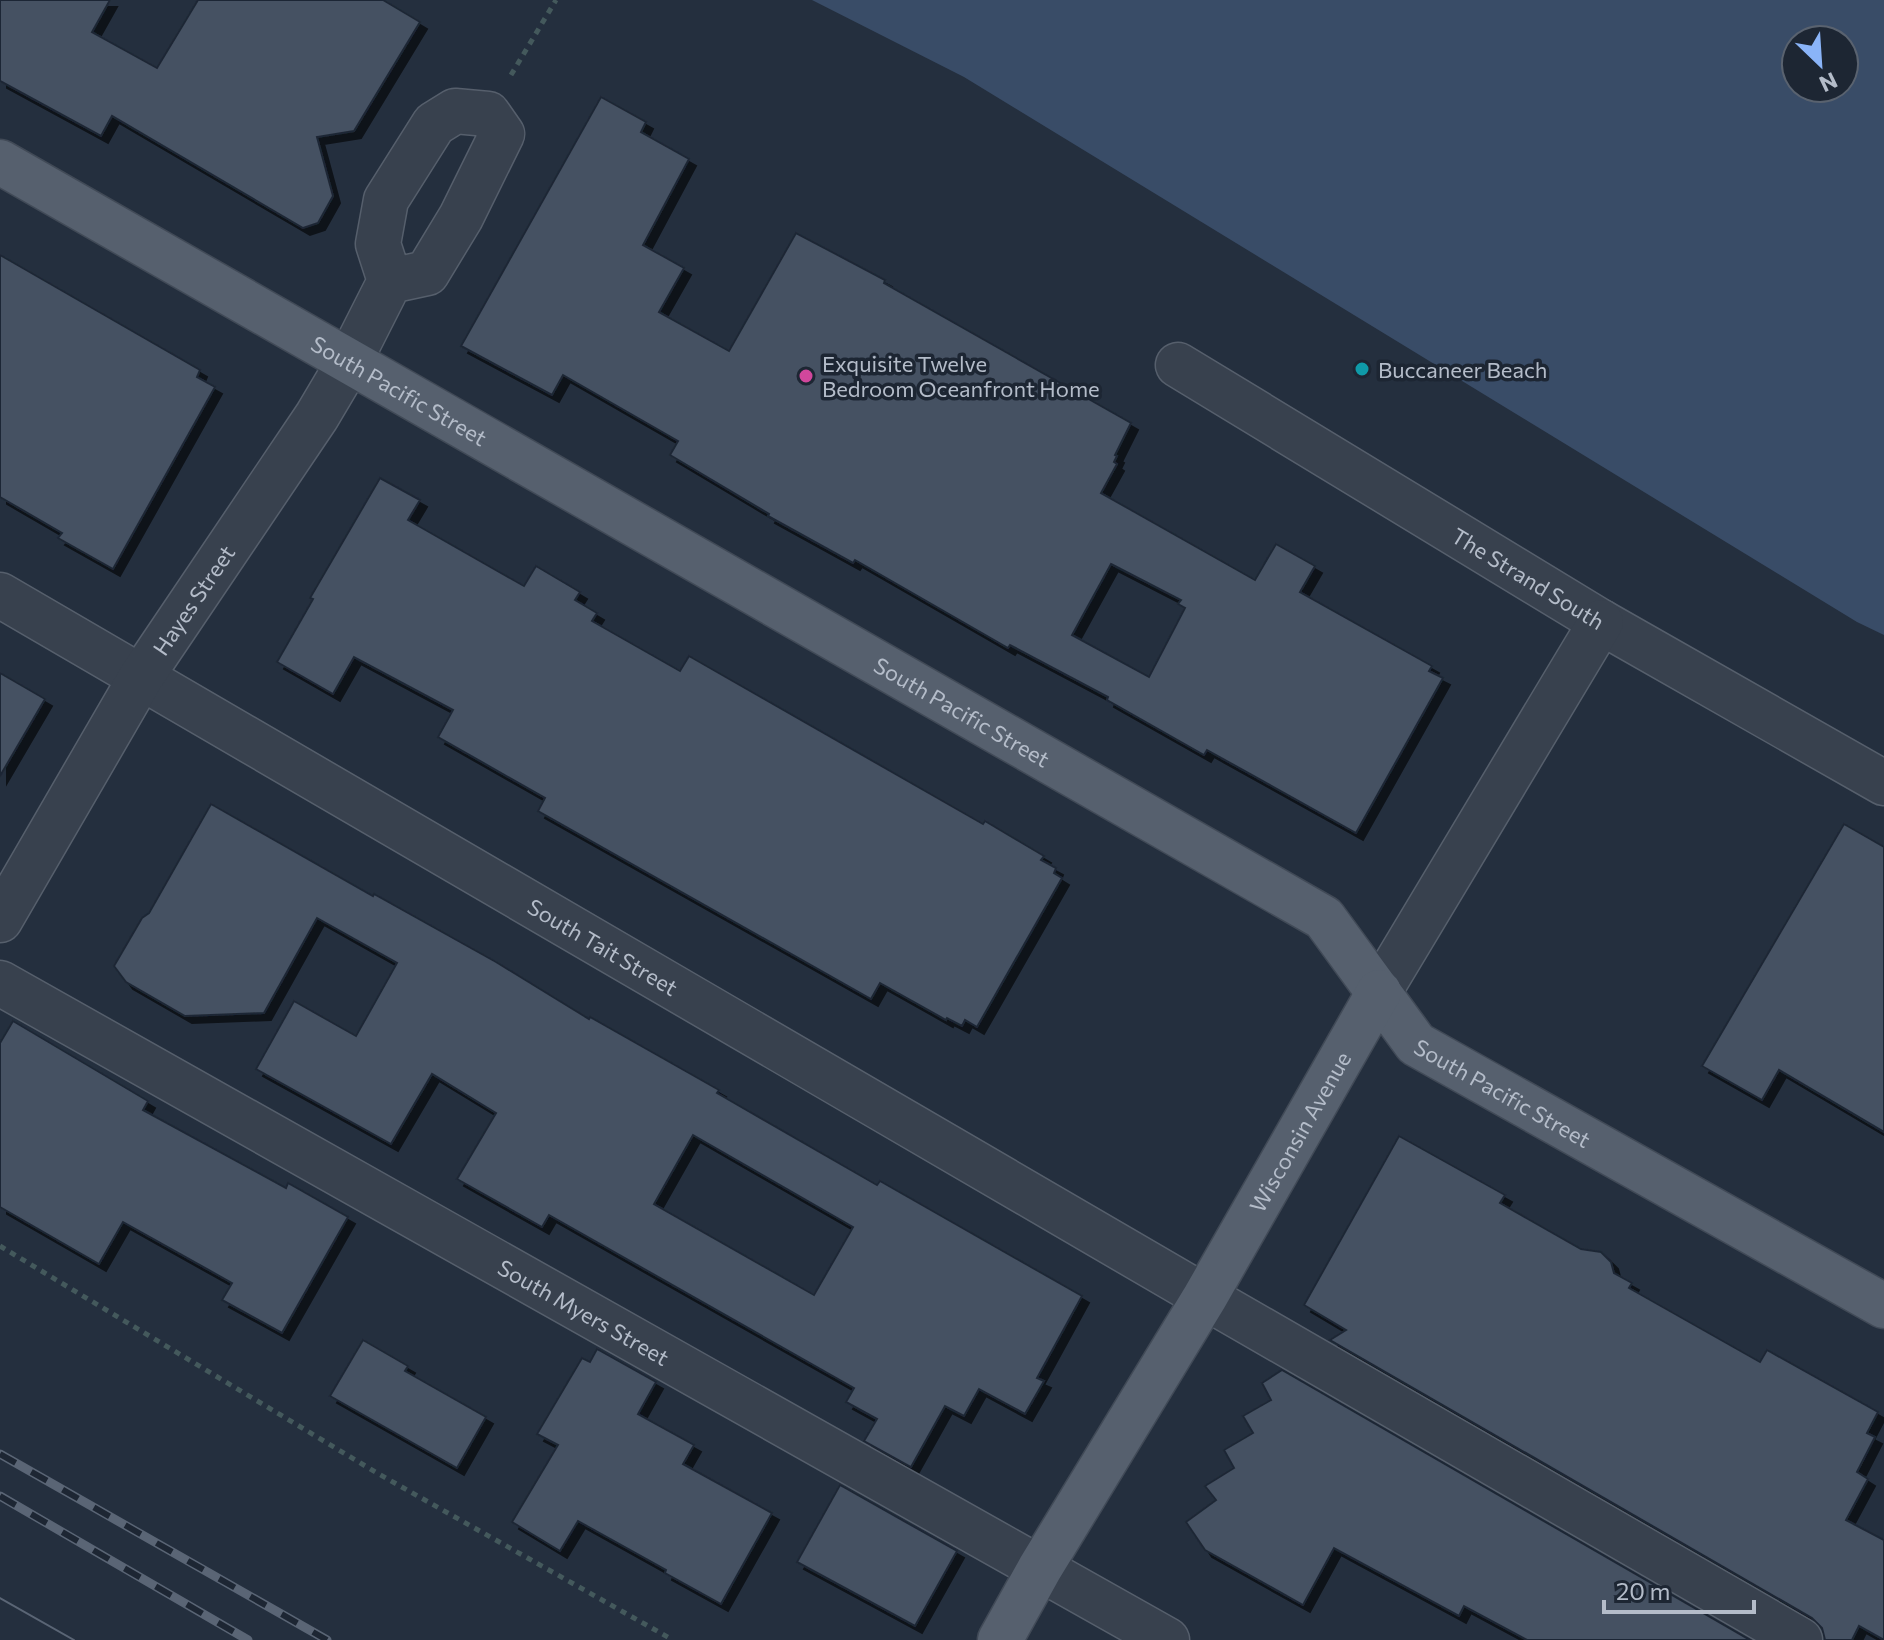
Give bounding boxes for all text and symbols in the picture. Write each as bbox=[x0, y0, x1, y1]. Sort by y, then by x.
north arrow bbox=[1780, 24, 1860, 104]
text: N bbox=[1815, 67, 1842, 98]
street label: South Pacific Street bbox=[307, 329, 492, 451]
place label: Exquisite Twelve Bedroom Oceanfront Home bbox=[822, 350, 1100, 402]
place label: Buccaneer Beach bbox=[1378, 356, 1547, 383]
marker: Buccaneer Beach bbox=[1353, 360, 1371, 378]
marker: Exquisite Twelve Bedroom Oceanfront Home bbox=[797, 367, 815, 385]
street label: The Strand South bbox=[1447, 521, 1610, 635]
street label: Hayes Street bbox=[146, 540, 240, 660]
street label: South Pacific Street bbox=[870, 651, 1055, 772]
street label: South Tait Street bbox=[523, 892, 683, 1001]
street label: South Pacific Street bbox=[1410, 1032, 1596, 1153]
street label: Wisconsin Avenue bbox=[1243, 1047, 1356, 1217]
street label: South Myers Street bbox=[494, 1253, 674, 1371]
scale bar bbox=[1604, 1564, 1754, 1614]
text: 20 m bbox=[1616, 1576, 1670, 1605]

